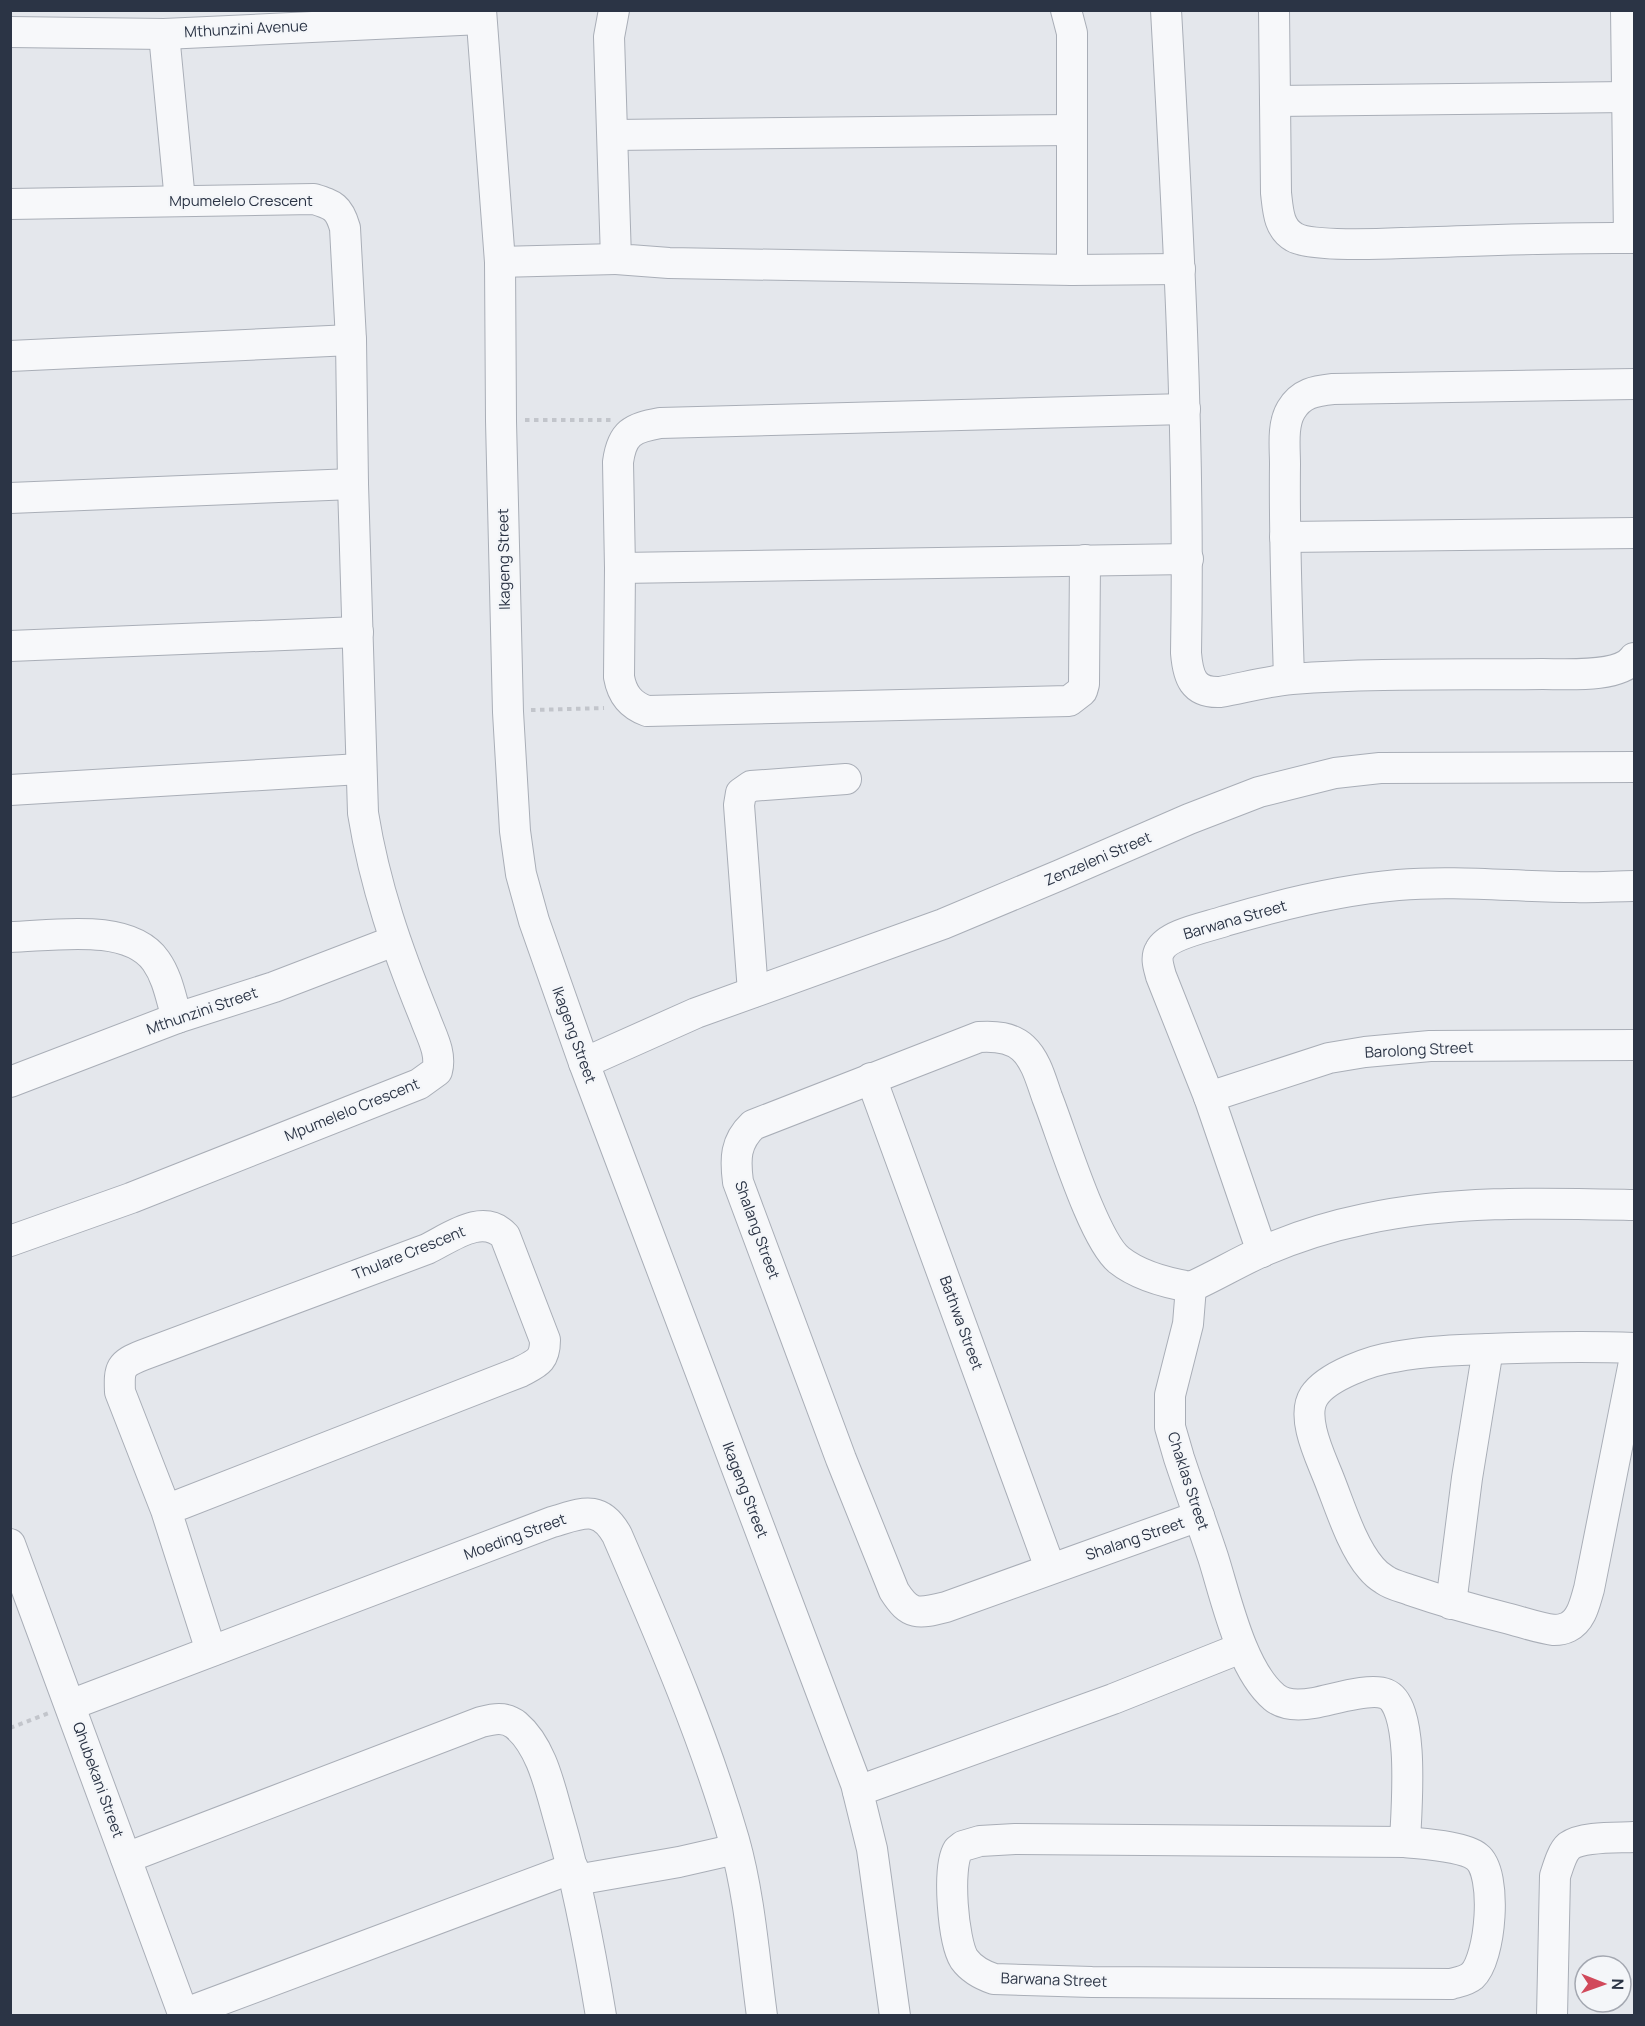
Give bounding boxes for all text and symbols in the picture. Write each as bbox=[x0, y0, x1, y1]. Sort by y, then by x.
street label: Mthunzini Avenue bbox=[184, 15, 308, 42]
street label: Mpumelelo Crescent bbox=[169, 190, 313, 211]
street label: Ikageng Street bbox=[492, 508, 515, 610]
street label: Zenzeleni Street bbox=[1041, 827, 1155, 891]
street label: Barwana Street bbox=[1181, 895, 1289, 944]
street label: Mthunzini Street bbox=[143, 982, 260, 1039]
street label: Ikageng Street bbox=[547, 984, 602, 1086]
street label: Barolong Street bbox=[1364, 1036, 1474, 1063]
street label: Mpumelelo Crescent bbox=[281, 1073, 422, 1146]
street label: Shalang Street bbox=[730, 1178, 785, 1282]
street label: Thulare Crescent bbox=[349, 1220, 468, 1285]
street label: Bathwa Street bbox=[935, 1273, 988, 1373]
street label: Chaklas Street bbox=[1163, 1429, 1214, 1533]
street label: Ikageng Street bbox=[717, 1439, 773, 1541]
street label: Moeding Street bbox=[461, 1508, 569, 1565]
street label: Shalang Street bbox=[1083, 1512, 1187, 1565]
street label: Qhubekani Street bbox=[68, 1719, 129, 1841]
north arrow bbox=[1573, 1954, 1633, 2014]
street label: Barwana Street bbox=[1000, 1967, 1108, 1992]
text: N bbox=[1607, 1978, 1629, 1990]

